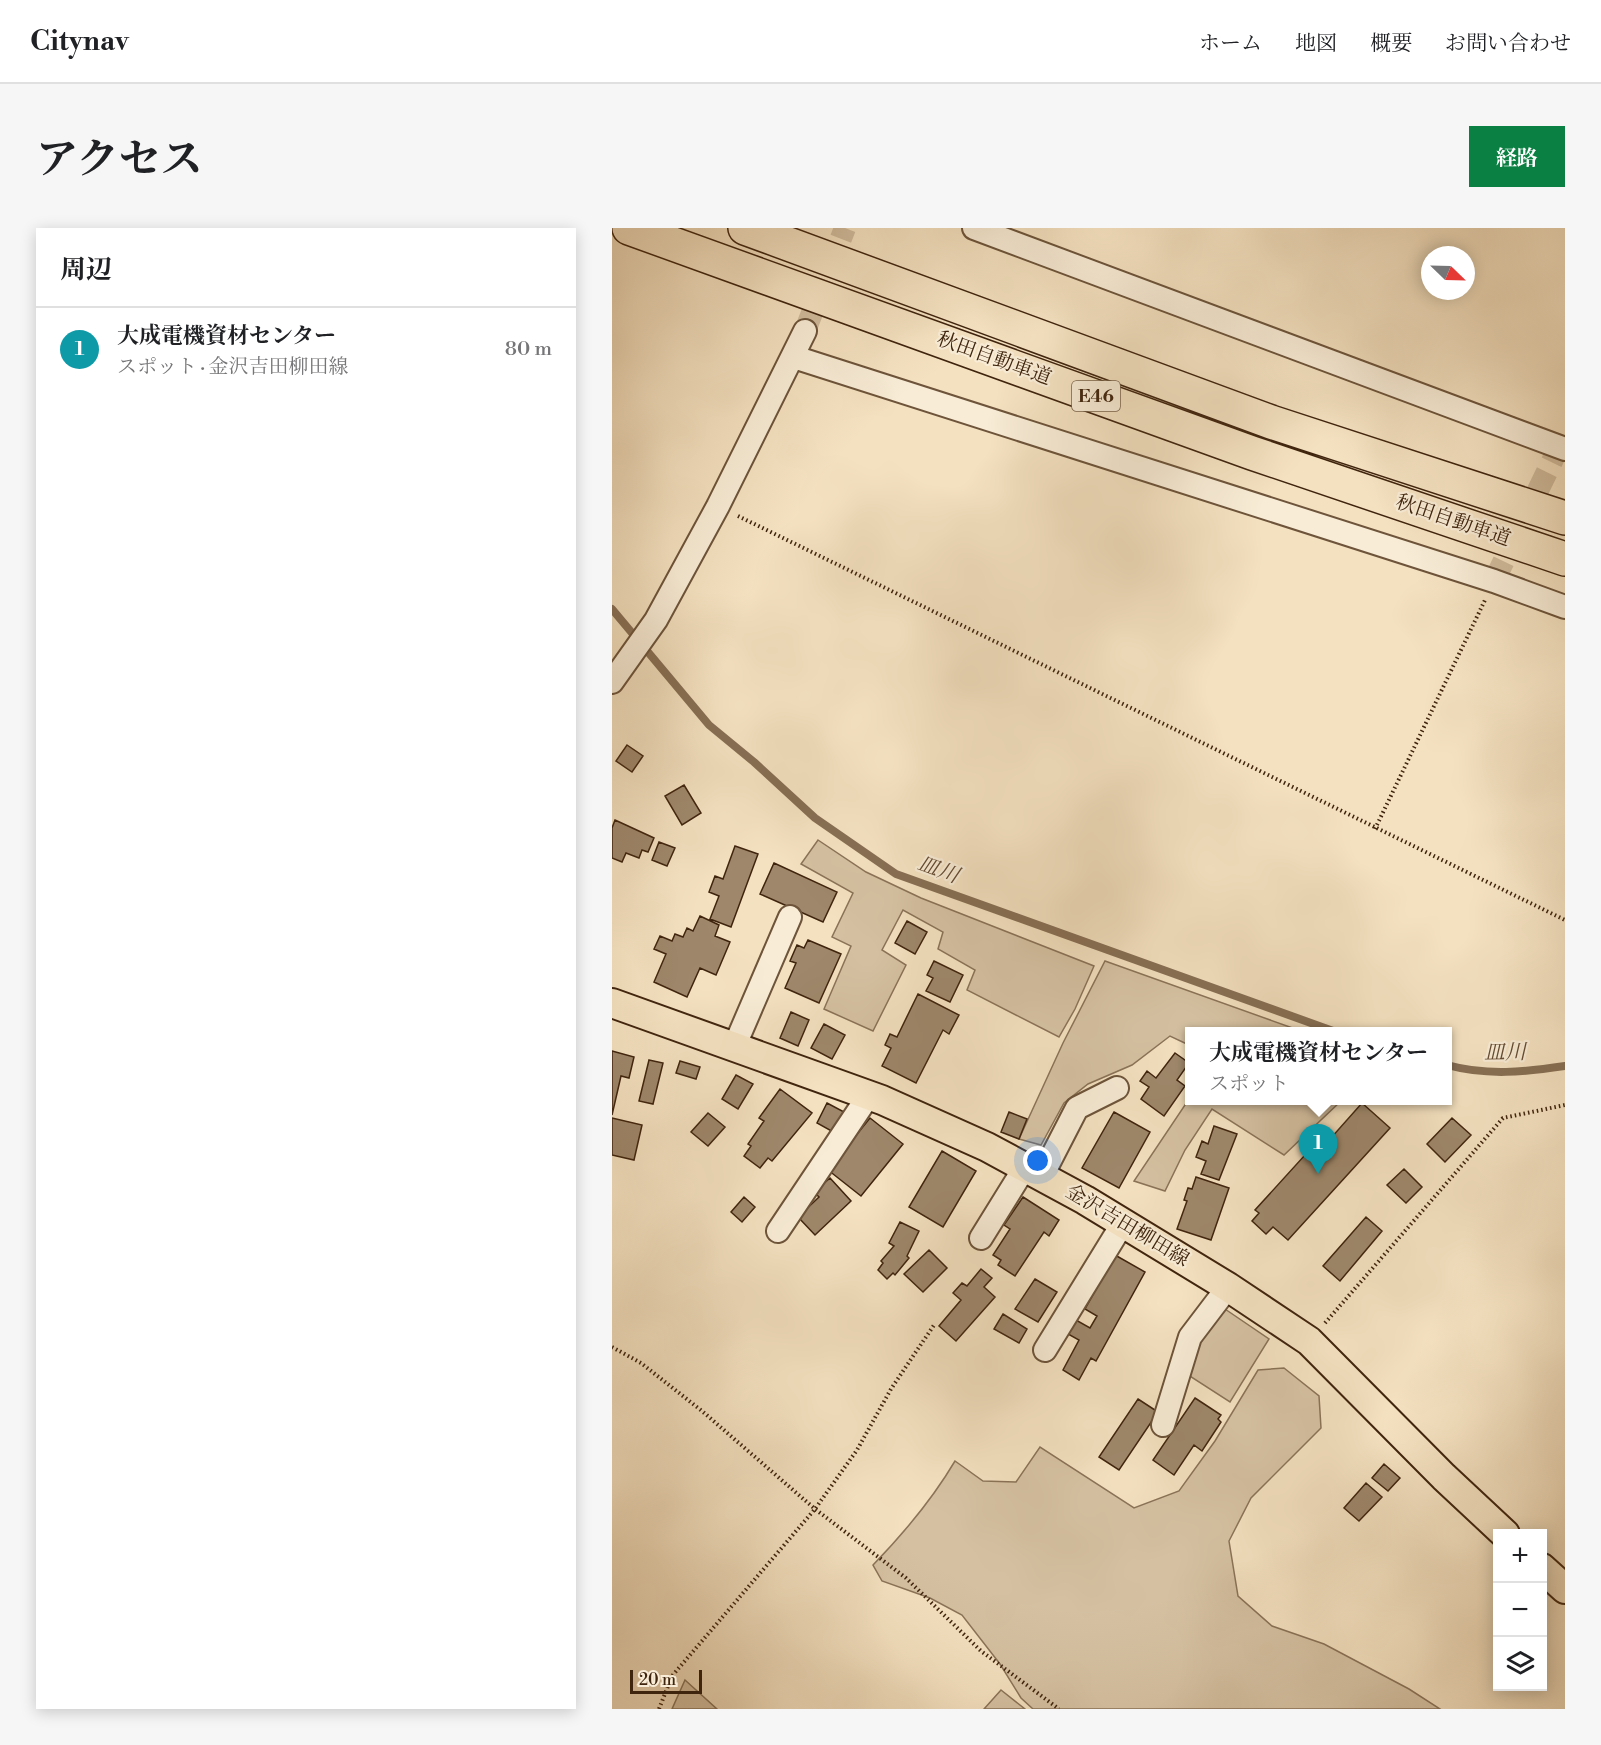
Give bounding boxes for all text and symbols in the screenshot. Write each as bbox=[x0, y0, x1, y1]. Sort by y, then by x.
text: Citynav bbox=[30, 24, 129, 59]
text: ホーム bbox=[1199, 31, 1262, 57]
text: 地図 bbox=[1295, 31, 1337, 57]
text: 概要 bbox=[1370, 31, 1412, 57]
text: お問い合わせ bbox=[1445, 31, 1571, 57]
button: 経路 bbox=[1469, 126, 1565, 187]
text: アクセス bbox=[36, 134, 203, 187]
north arrow bbox=[1421, 246, 1475, 300]
text: 周辺 bbox=[60, 254, 112, 286]
text: 大成電機資材センター bbox=[117, 323, 336, 350]
street label: 秋田自動車道 bbox=[933, 327, 1055, 391]
text: 1 bbox=[75, 337, 84, 362]
text: 80 m bbox=[505, 337, 552, 362]
text: スポット · 金沢吉田柳田線 bbox=[117, 355, 349, 380]
road number: E46 bbox=[1072, 381, 1120, 411]
street label: 秋田自動車道 bbox=[1392, 490, 1514, 552]
water label: 皿川 bbox=[914, 851, 964, 890]
popup bbox=[1185, 1027, 1452, 1105]
text: 大成電機資材センター bbox=[1209, 1040, 1428, 1067]
water label: 皿川 bbox=[1484, 1040, 1528, 1066]
text: スポット bbox=[1209, 1072, 1289, 1097]
pin: 1 bbox=[1298, 1124, 1338, 1174]
your location bbox=[1023, 1146, 1052, 1175]
street label: 金沢吉田柳田線 bbox=[1061, 1179, 1193, 1273]
map controls bbox=[1493, 1529, 1547, 1691]
button: + bbox=[1493, 1529, 1547, 1583]
button: − bbox=[1493, 1583, 1547, 1637]
button: layers bbox=[1493, 1637, 1547, 1691]
scale bar bbox=[630, 1667, 702, 1694]
text: 20 m bbox=[639, 1670, 676, 1690]

